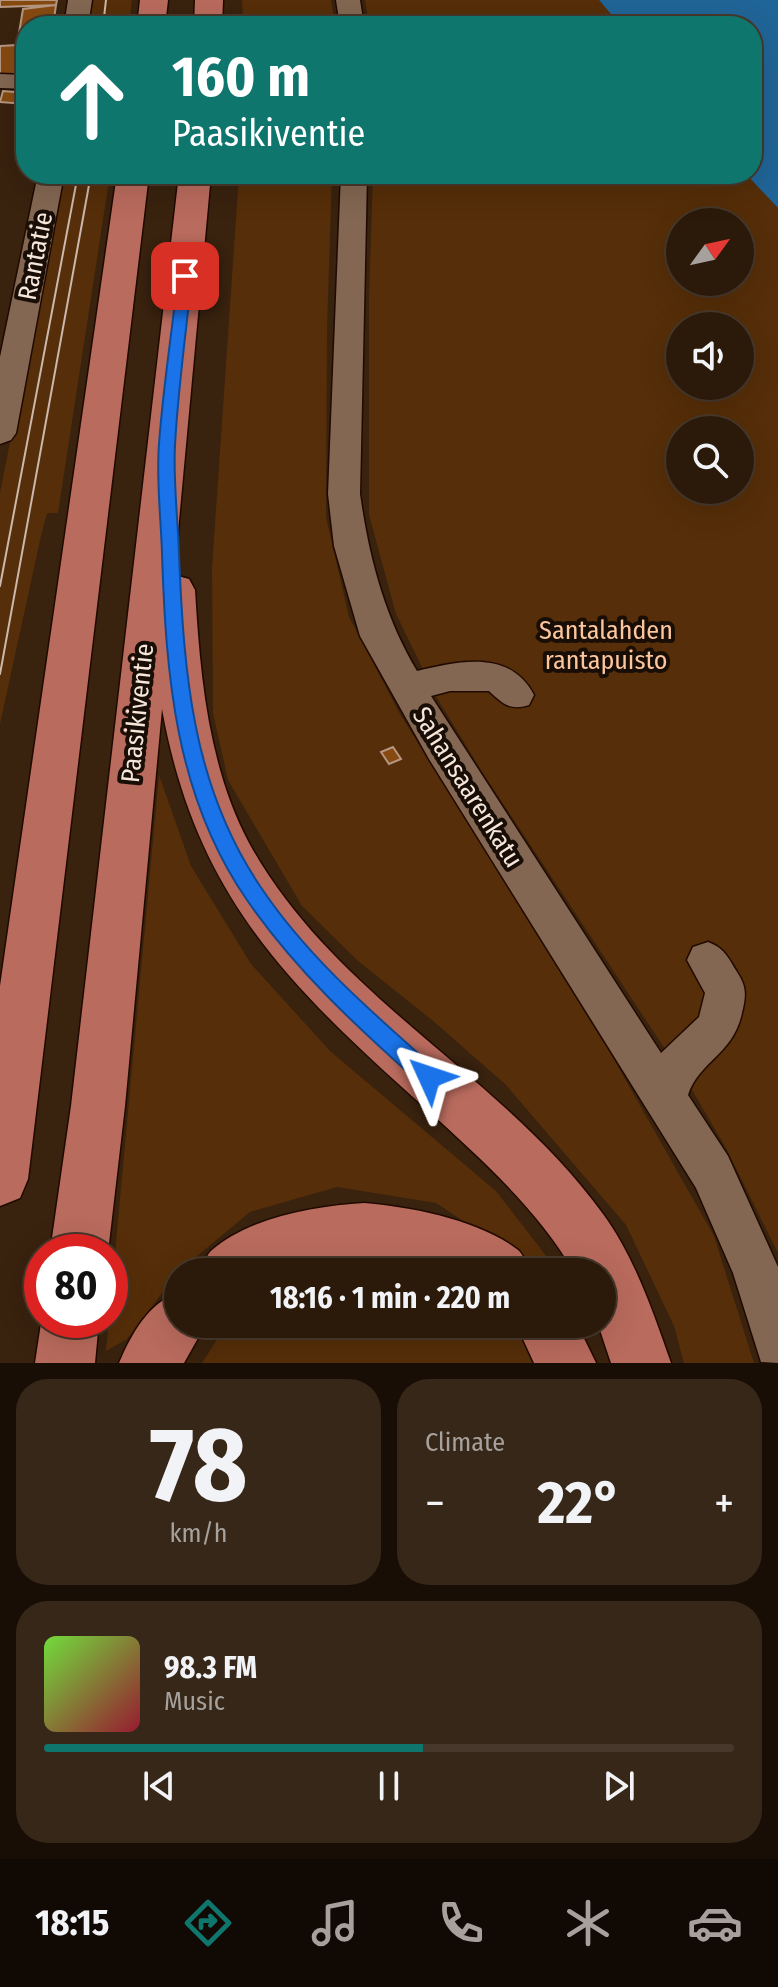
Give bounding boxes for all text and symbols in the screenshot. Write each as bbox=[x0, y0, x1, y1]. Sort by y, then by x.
text: 160 m bbox=[172, 44, 310, 111]
icon: ahead bbox=[40, 48, 144, 152]
text: Paasikiventie bbox=[172, 112, 365, 156]
north arrow bbox=[666, 208, 754, 296]
map controls bbox=[666, 208, 754, 504]
street label: Rantatie bbox=[12, 209, 59, 303]
pin bbox=[151, 242, 219, 310]
icon: arrive bbox=[163, 254, 207, 298]
button: sound bbox=[666, 312, 754, 400]
button: search bbox=[666, 416, 754, 504]
park label: Santalahden rantapuisto bbox=[539, 615, 673, 676]
street label: Paasikiventie bbox=[115, 642, 160, 784]
street label: Sahansaarenkatu bbox=[406, 701, 529, 873]
position arrow bbox=[387, 1035, 471, 1119]
speed limit sign: 80 bbox=[24, 1234, 128, 1338]
text: 18:16 · 1 min · 220 m bbox=[270, 1280, 510, 1316]
text: 78 bbox=[150, 1403, 247, 1528]
text: Climate bbox=[425, 1427, 505, 1458]
text: 22° bbox=[538, 1467, 621, 1539]
text: − bbox=[425, 1477, 445, 1530]
text: + bbox=[714, 1477, 734, 1530]
text: km/h bbox=[170, 1518, 227, 1549]
text: 98.3 FM bbox=[164, 1650, 257, 1686]
text: Music bbox=[164, 1686, 225, 1717]
icon: previous bbox=[137, 1764, 181, 1808]
icon: pause bbox=[367, 1764, 411, 1808]
icon: next bbox=[597, 1764, 641, 1808]
icon: directions bbox=[180, 1895, 236, 1951]
icon: music bbox=[307, 1895, 363, 1951]
icon: phone bbox=[433, 1895, 489, 1951]
icon: climate bbox=[560, 1895, 616, 1951]
icon: car bbox=[687, 1895, 743, 1951]
text: 18:15 bbox=[35, 1901, 109, 1945]

